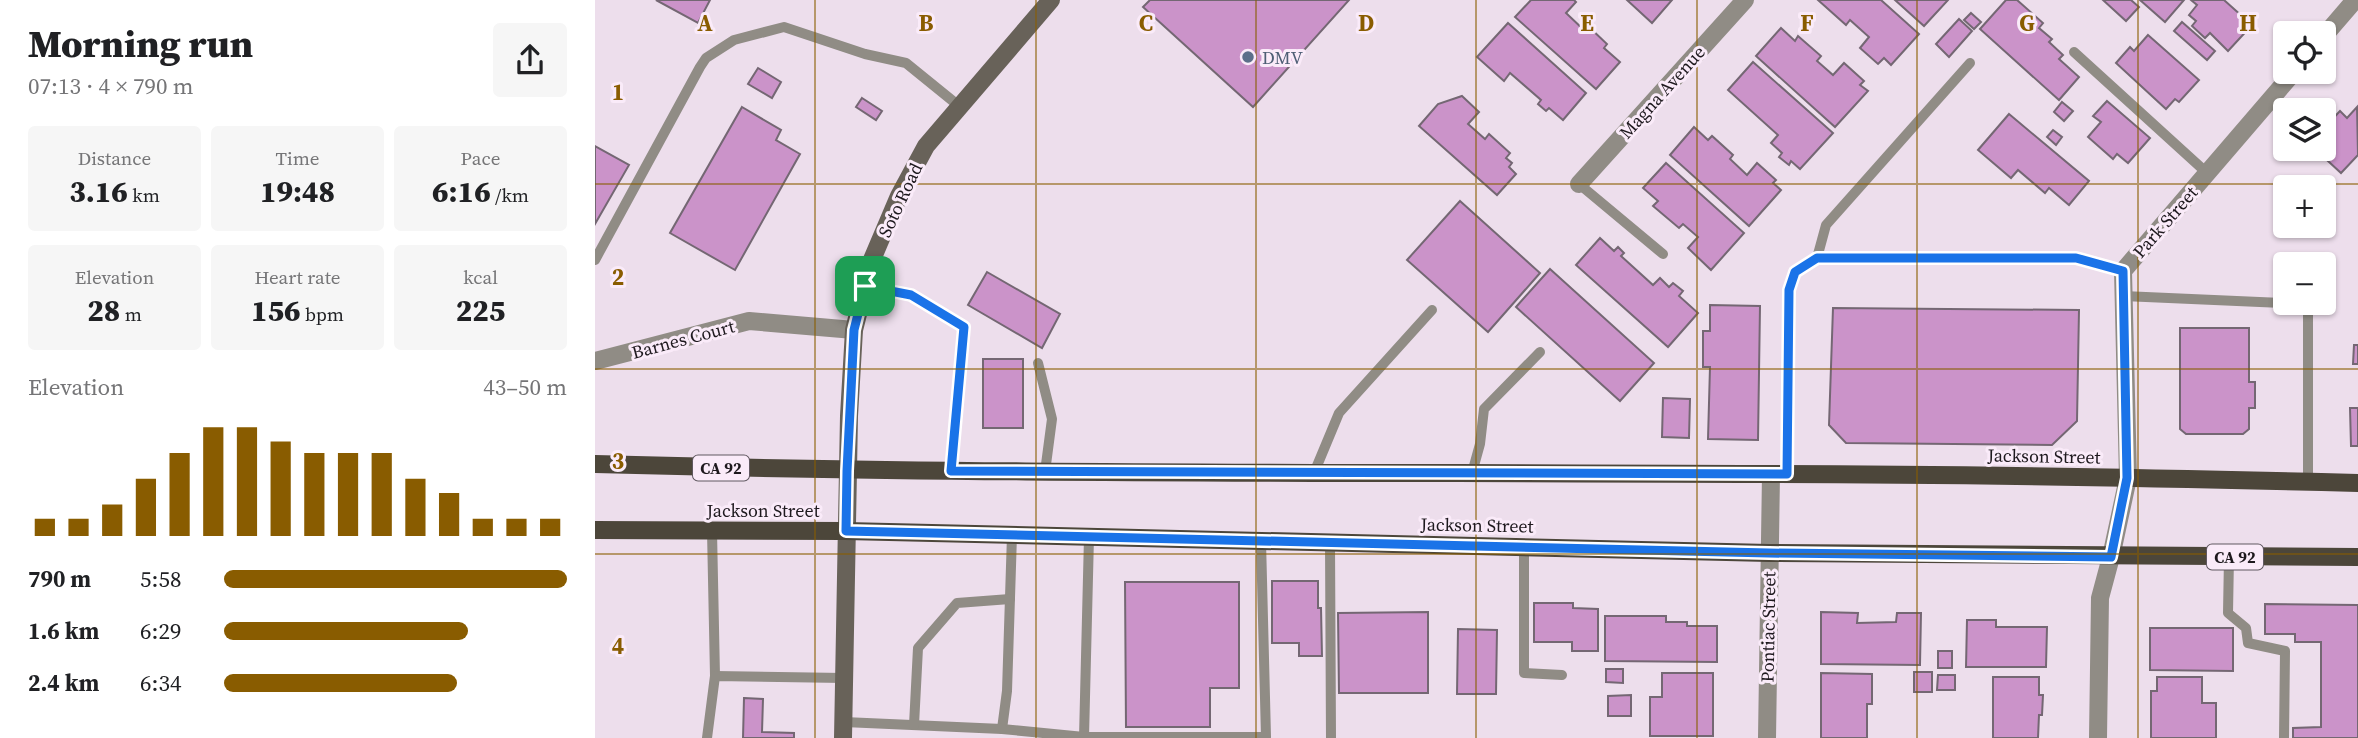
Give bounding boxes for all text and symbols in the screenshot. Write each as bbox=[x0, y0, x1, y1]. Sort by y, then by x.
text: A bbox=[697, 7, 713, 39]
text: B bbox=[919, 7, 934, 39]
text: C bbox=[1139, 7, 1153, 39]
text: D bbox=[1358, 7, 1374, 39]
text: E bbox=[1580, 7, 1594, 39]
text: F bbox=[1800, 7, 1814, 39]
text: G bbox=[2019, 7, 2035, 39]
text: H bbox=[2239, 7, 2257, 39]
text: Morning run bbox=[28, 18, 253, 70]
map controls bbox=[2273, 21, 2336, 315]
button: locate bbox=[2273, 21, 2336, 84]
button: share bbox=[493, 23, 567, 97]
street label: Magna Avenue bbox=[1613, 40, 1711, 144]
place label: DMV bbox=[1262, 45, 1303, 70]
marker: DMV bbox=[1240, 49, 1256, 65]
text: 07:13 · 4 × 790 m bbox=[28, 70, 194, 102]
text: 1 bbox=[612, 76, 624, 108]
button: layers bbox=[2273, 98, 2336, 161]
text: Distance bbox=[78, 145, 151, 171]
text: Time bbox=[276, 145, 319, 171]
text: Pace bbox=[461, 145, 500, 171]
street label: Soto Road bbox=[872, 159, 928, 241]
text: 3.16 bbox=[69, 171, 128, 212]
text: 19:48 bbox=[260, 171, 335, 212]
text: 6:16 bbox=[432, 171, 491, 212]
button: + bbox=[2273, 175, 2336, 238]
street label: Park Street bbox=[2127, 181, 2203, 263]
text: km bbox=[128, 182, 160, 208]
text: /km bbox=[491, 182, 529, 208]
button: − bbox=[2273, 252, 2336, 315]
pin bbox=[835, 256, 895, 316]
text: 2 bbox=[612, 261, 624, 293]
text: Elevation bbox=[75, 264, 154, 290]
text: Heart rate bbox=[254, 264, 341, 290]
text: kcal bbox=[463, 264, 498, 290]
icon: arrive bbox=[846, 267, 884, 305]
text: 28 bbox=[87, 290, 120, 331]
text: 156 bbox=[251, 290, 301, 331]
text: 225 bbox=[456, 290, 505, 331]
text: m bbox=[120, 301, 142, 327]
text: bpm bbox=[301, 301, 344, 327]
street label: Barnes Court bbox=[629, 313, 737, 365]
text: Elevation bbox=[28, 371, 124, 403]
text: 43–50 m bbox=[483, 371, 567, 403]
street label: Jackson Street bbox=[1986, 442, 2101, 469]
text: 3 bbox=[612, 445, 624, 477]
road number: CA 92 bbox=[693, 456, 749, 481]
street label: Jackson Street bbox=[705, 498, 820, 523]
street label: Jackson Street bbox=[1419, 511, 1534, 538]
road number: CA 92 bbox=[2207, 544, 2263, 570]
text: 790 m bbox=[28, 563, 91, 595]
text: 5:58 bbox=[140, 563, 181, 595]
street label: Pontiac Street bbox=[1755, 571, 1781, 683]
text: 1.6 km bbox=[28, 615, 99, 647]
text: 6:29 bbox=[140, 615, 181, 647]
text: 4 bbox=[612, 630, 624, 662]
text: 2.4 km bbox=[28, 667, 99, 699]
text: 6:34 bbox=[140, 667, 181, 699]

